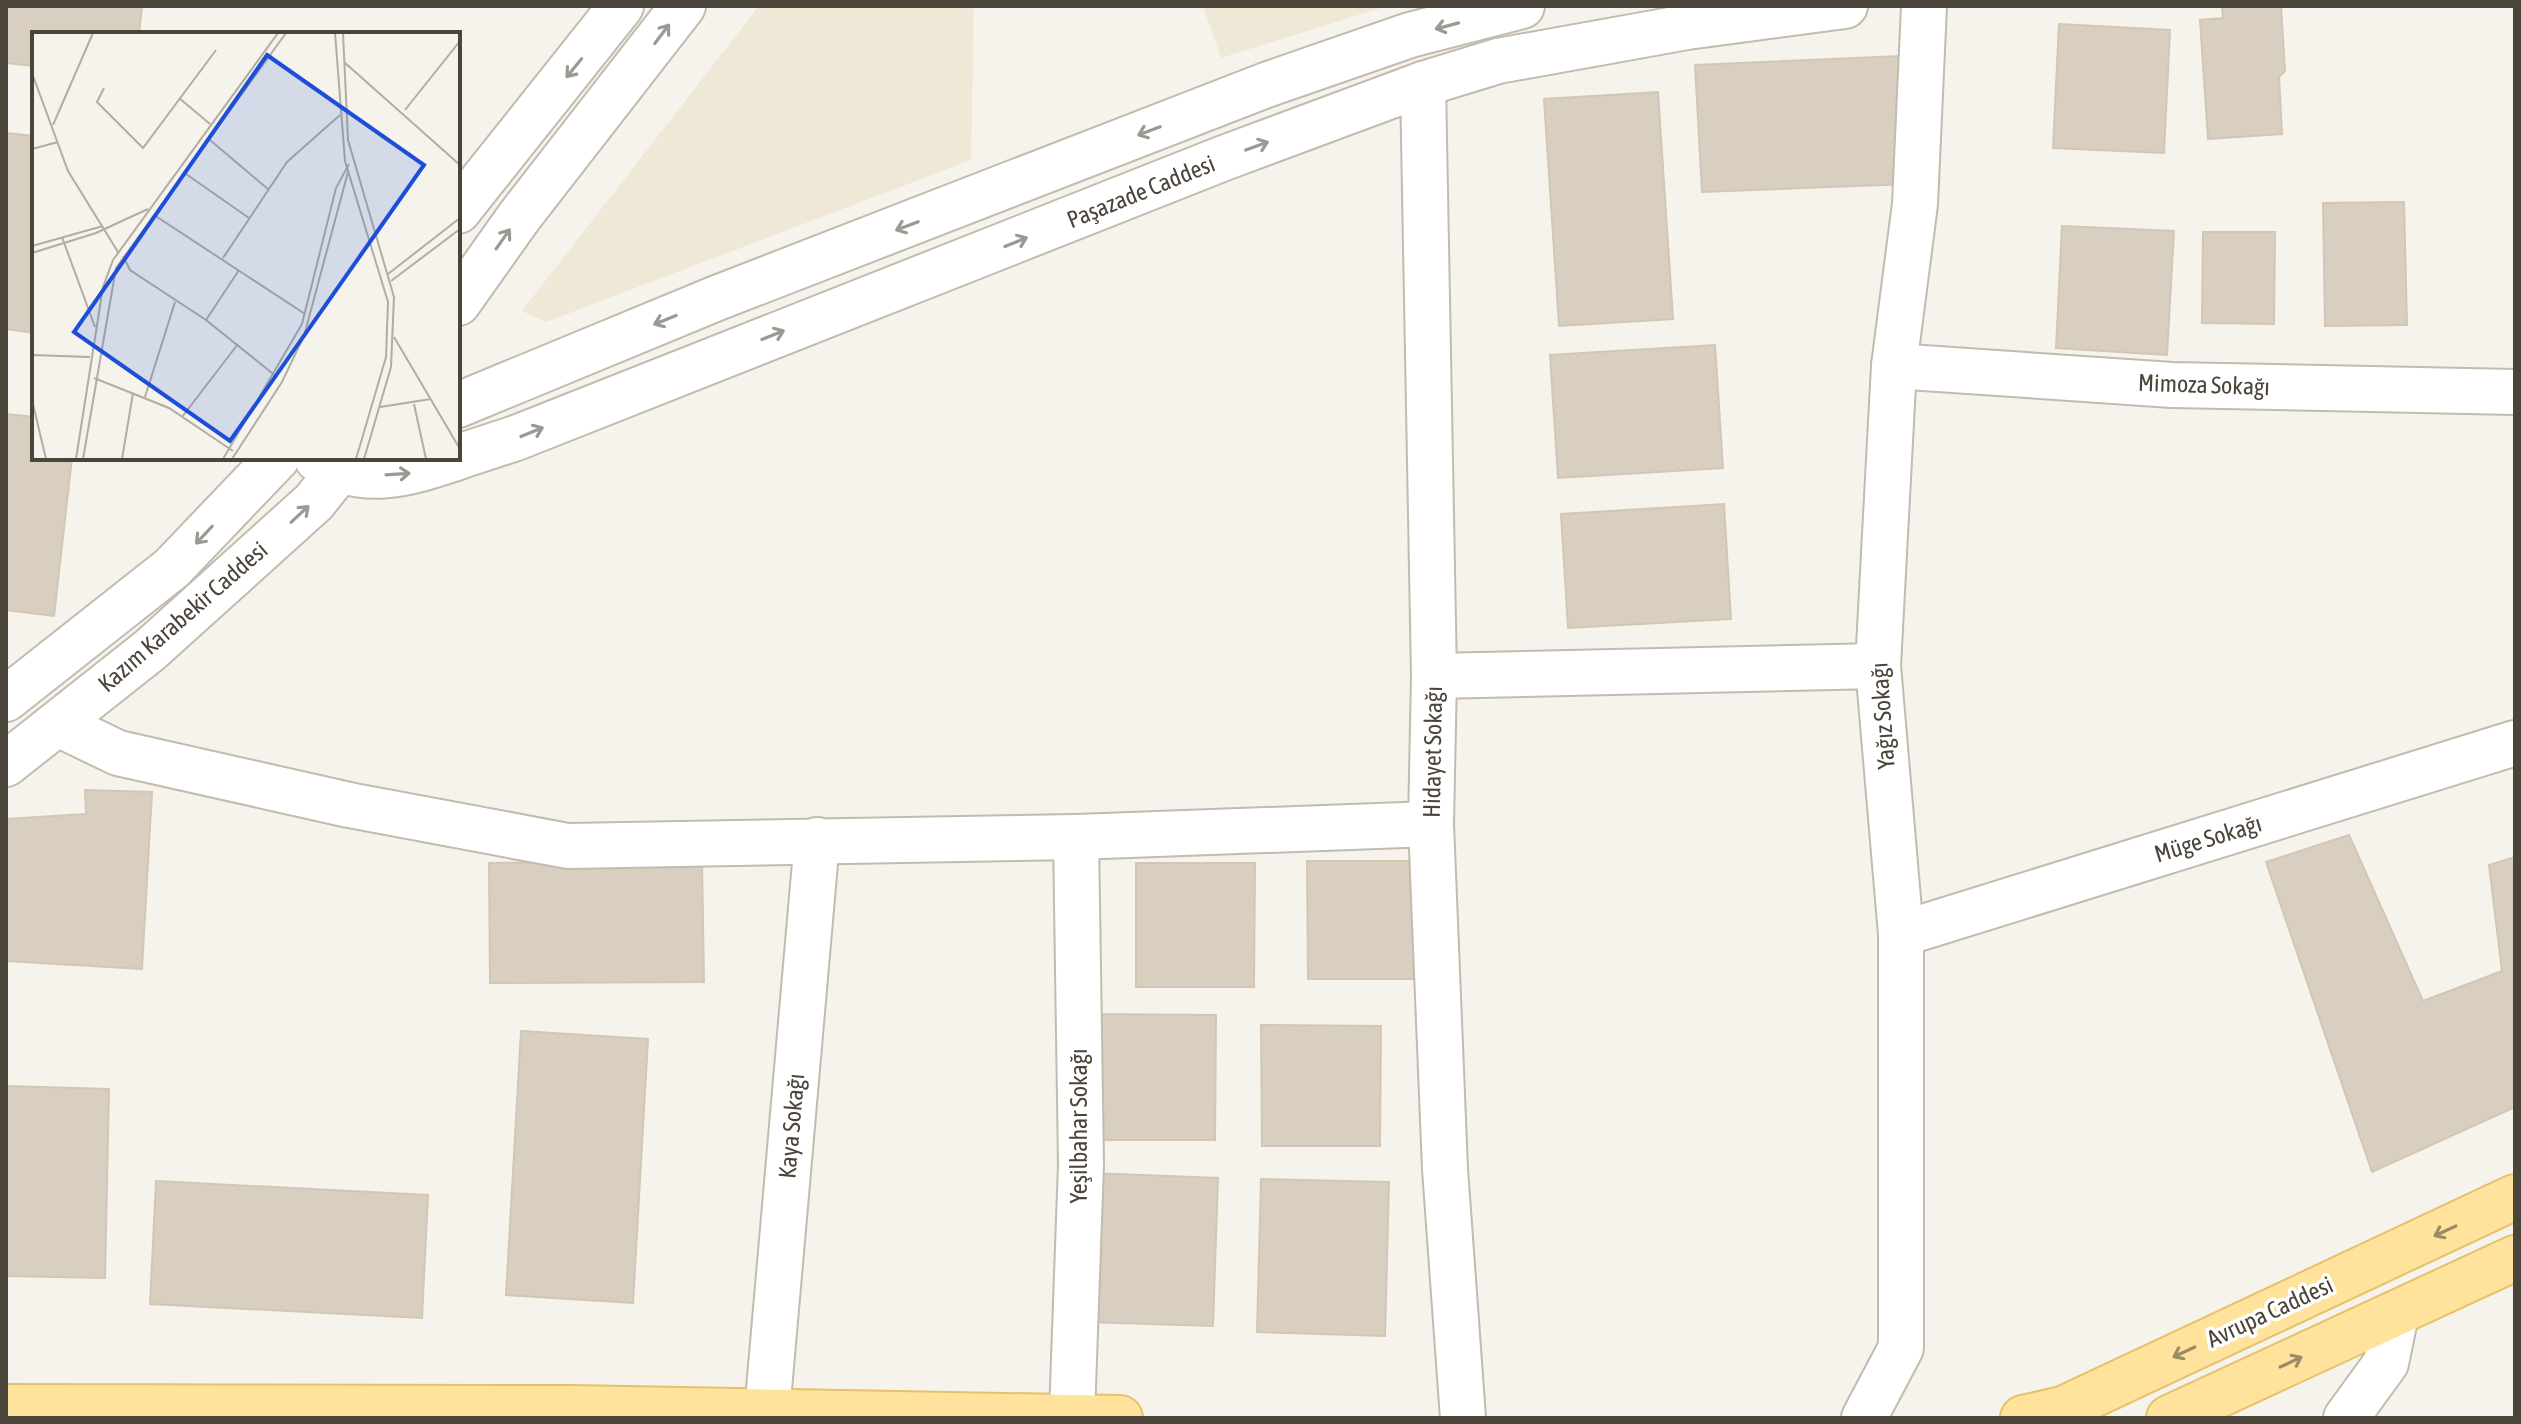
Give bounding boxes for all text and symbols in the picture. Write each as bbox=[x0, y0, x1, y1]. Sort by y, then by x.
one-way arrow bbox=[1435, 19, 1460, 34]
one-way arrow bbox=[654, 23, 670, 45]
inset map bbox=[32, 32, 460, 460]
one-way arrow bbox=[565, 57, 582, 78]
one-way arrow bbox=[1137, 125, 1162, 139]
one-way arrow bbox=[1244, 138, 1269, 152]
street label: Paşazade Caddesi bbox=[1063, 150, 1219, 233]
one-way arrow bbox=[895, 219, 920, 234]
one-way arrow bbox=[495, 229, 511, 251]
one-way arrow bbox=[1003, 234, 1028, 248]
one-way arrow bbox=[653, 313, 678, 328]
one-way arrow bbox=[760, 327, 785, 341]
street label: Mimoza Sokağı bbox=[2138, 369, 2270, 400]
one-way arrow bbox=[519, 424, 544, 438]
one-way arrow bbox=[384, 466, 411, 481]
one-way arrow bbox=[290, 505, 310, 524]
one-way arrow bbox=[195, 524, 213, 544]
street label: Kazım Karabekir Caddesi bbox=[93, 536, 273, 697]
street label: Yağız Sokağı bbox=[1865, 662, 1900, 770]
street label: Hidayet Sokağı bbox=[1418, 686, 1447, 818]
street label: Müge Sokağı bbox=[2151, 809, 2265, 868]
street label: Yeşilbahar Sokağı bbox=[1065, 1048, 1092, 1204]
street label: Kaya Sokağı bbox=[773, 1072, 810, 1180]
one-way arrow bbox=[2433, 1224, 2457, 1239]
street label: Avrupa Caddesi bbox=[2203, 1271, 2337, 1352]
one-way arrow bbox=[2172, 1346, 2196, 1361]
one-way arrow bbox=[2279, 1354, 2303, 1369]

